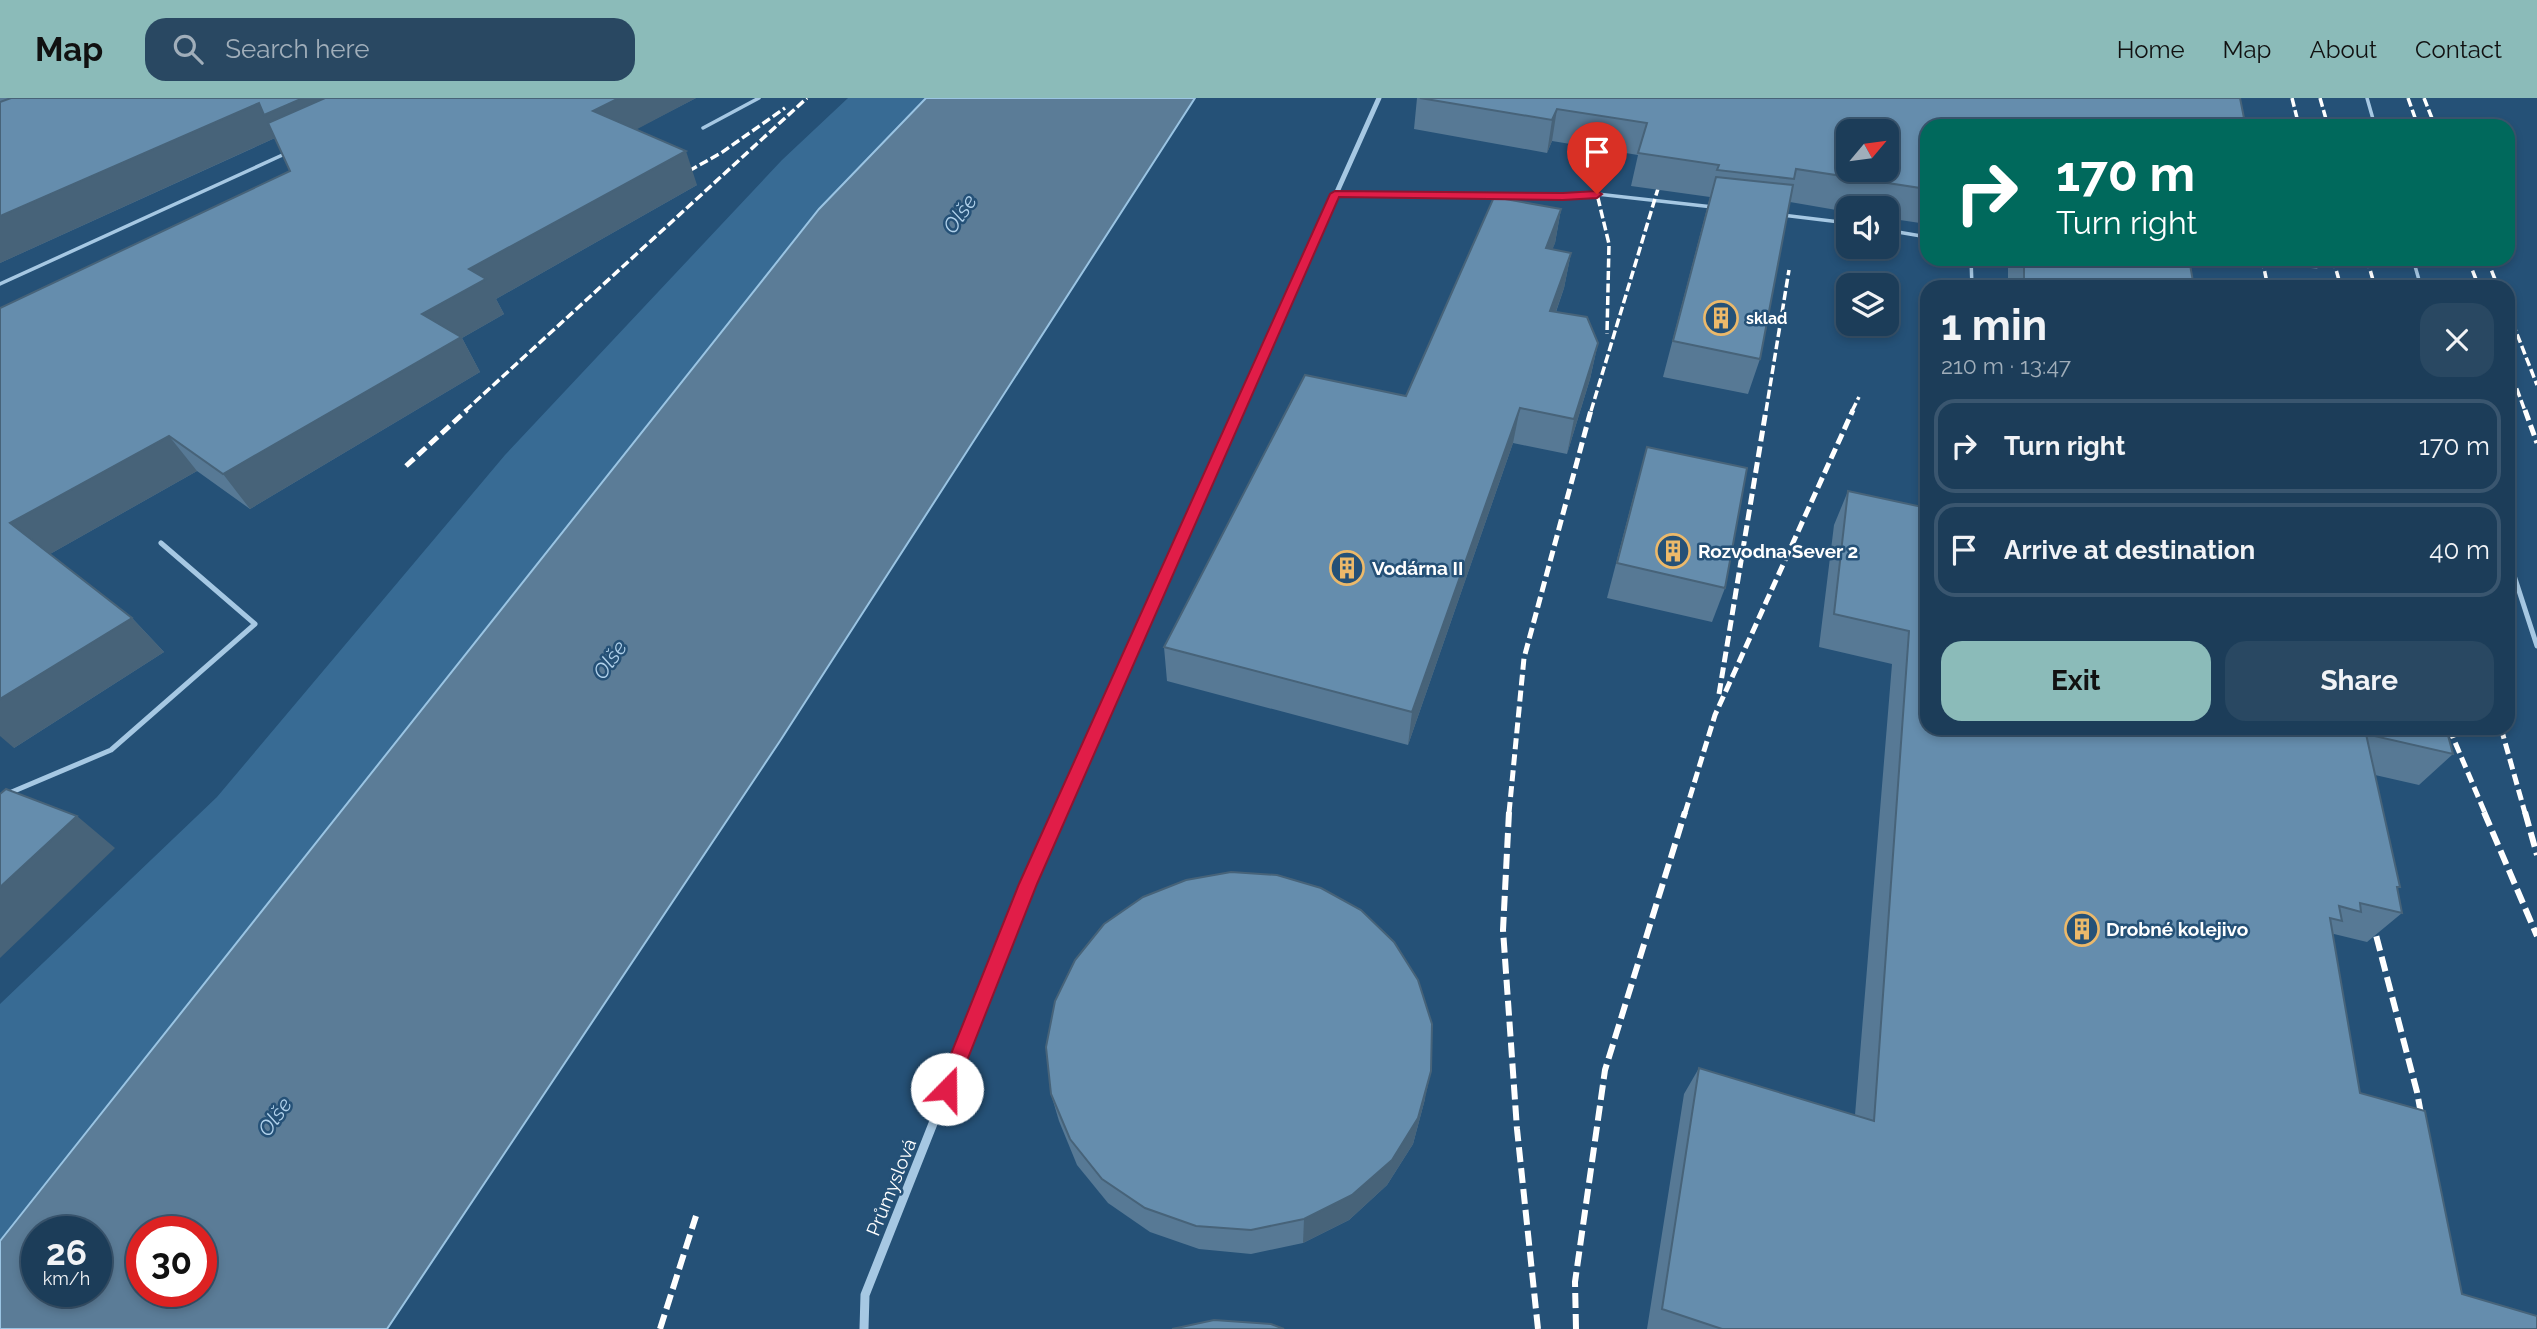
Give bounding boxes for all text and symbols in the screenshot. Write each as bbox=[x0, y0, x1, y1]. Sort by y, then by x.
search box bbox=[145, 18, 635, 81]
text: Map bbox=[35, 30, 103, 69]
icon: search bbox=[169, 30, 207, 68]
text: Search here bbox=[225, 34, 370, 64]
text: Home bbox=[2117, 35, 2185, 64]
text: Map bbox=[2223, 35, 2271, 64]
text: About bbox=[2309, 35, 2377, 64]
text: Contact bbox=[2415, 35, 2502, 64]
north arrow bbox=[1836, 119, 1899, 182]
map controls bbox=[1836, 119, 1899, 336]
pin bbox=[1567, 122, 1627, 194]
icon: arrive bbox=[1578, 133, 1616, 171]
text: 170 m bbox=[2056, 145, 2195, 202]
icon: right bbox=[1941, 147, 2032, 238]
water label: Olše bbox=[937, 189, 982, 238]
button: sound bbox=[1836, 196, 1899, 259]
text: Turn right bbox=[2056, 204, 2197, 241]
button: layers bbox=[1836, 273, 1899, 336]
building icon: sklad bbox=[1702, 299, 1740, 337]
text: 1 min bbox=[1941, 301, 2047, 350]
button: close bbox=[2420, 303, 2494, 377]
place label: sklad bbox=[1746, 309, 1787, 328]
text: 210 m · 13:47 bbox=[1941, 352, 2071, 379]
icon: right bbox=[1945, 427, 1983, 465]
text: Turn right bbox=[2004, 431, 2125, 461]
text: 170 m bbox=[2419, 431, 2490, 461]
icon: arrive bbox=[1945, 531, 1983, 569]
building icon: Rozvodna Sever 2 bbox=[1654, 532, 1692, 570]
text: Arrive at destination bbox=[2004, 535, 2255, 565]
text: 40 m bbox=[2429, 535, 2490, 565]
place label: Rozvodna Sever 2 bbox=[1698, 540, 1858, 562]
building icon: Vodárna II bbox=[1328, 549, 1366, 587]
place label: Vodárna II bbox=[1372, 557, 1463, 579]
water label: Olše bbox=[587, 635, 632, 684]
button: Exit bbox=[1941, 641, 2211, 721]
button: Share bbox=[2225, 641, 2494, 721]
building icon: Drobné kolejivo bbox=[2063, 910, 2101, 948]
place label: Drobné kolejivo bbox=[2106, 918, 2248, 940]
position arrow bbox=[910, 1052, 984, 1126]
water label: Olše bbox=[252, 1092, 297, 1141]
street label: Průmyslová bbox=[862, 1135, 920, 1239]
speed limit sign: 30 bbox=[126, 1216, 217, 1307]
text: 26 bbox=[46, 1232, 87, 1273]
text: km/h bbox=[43, 1268, 90, 1289]

